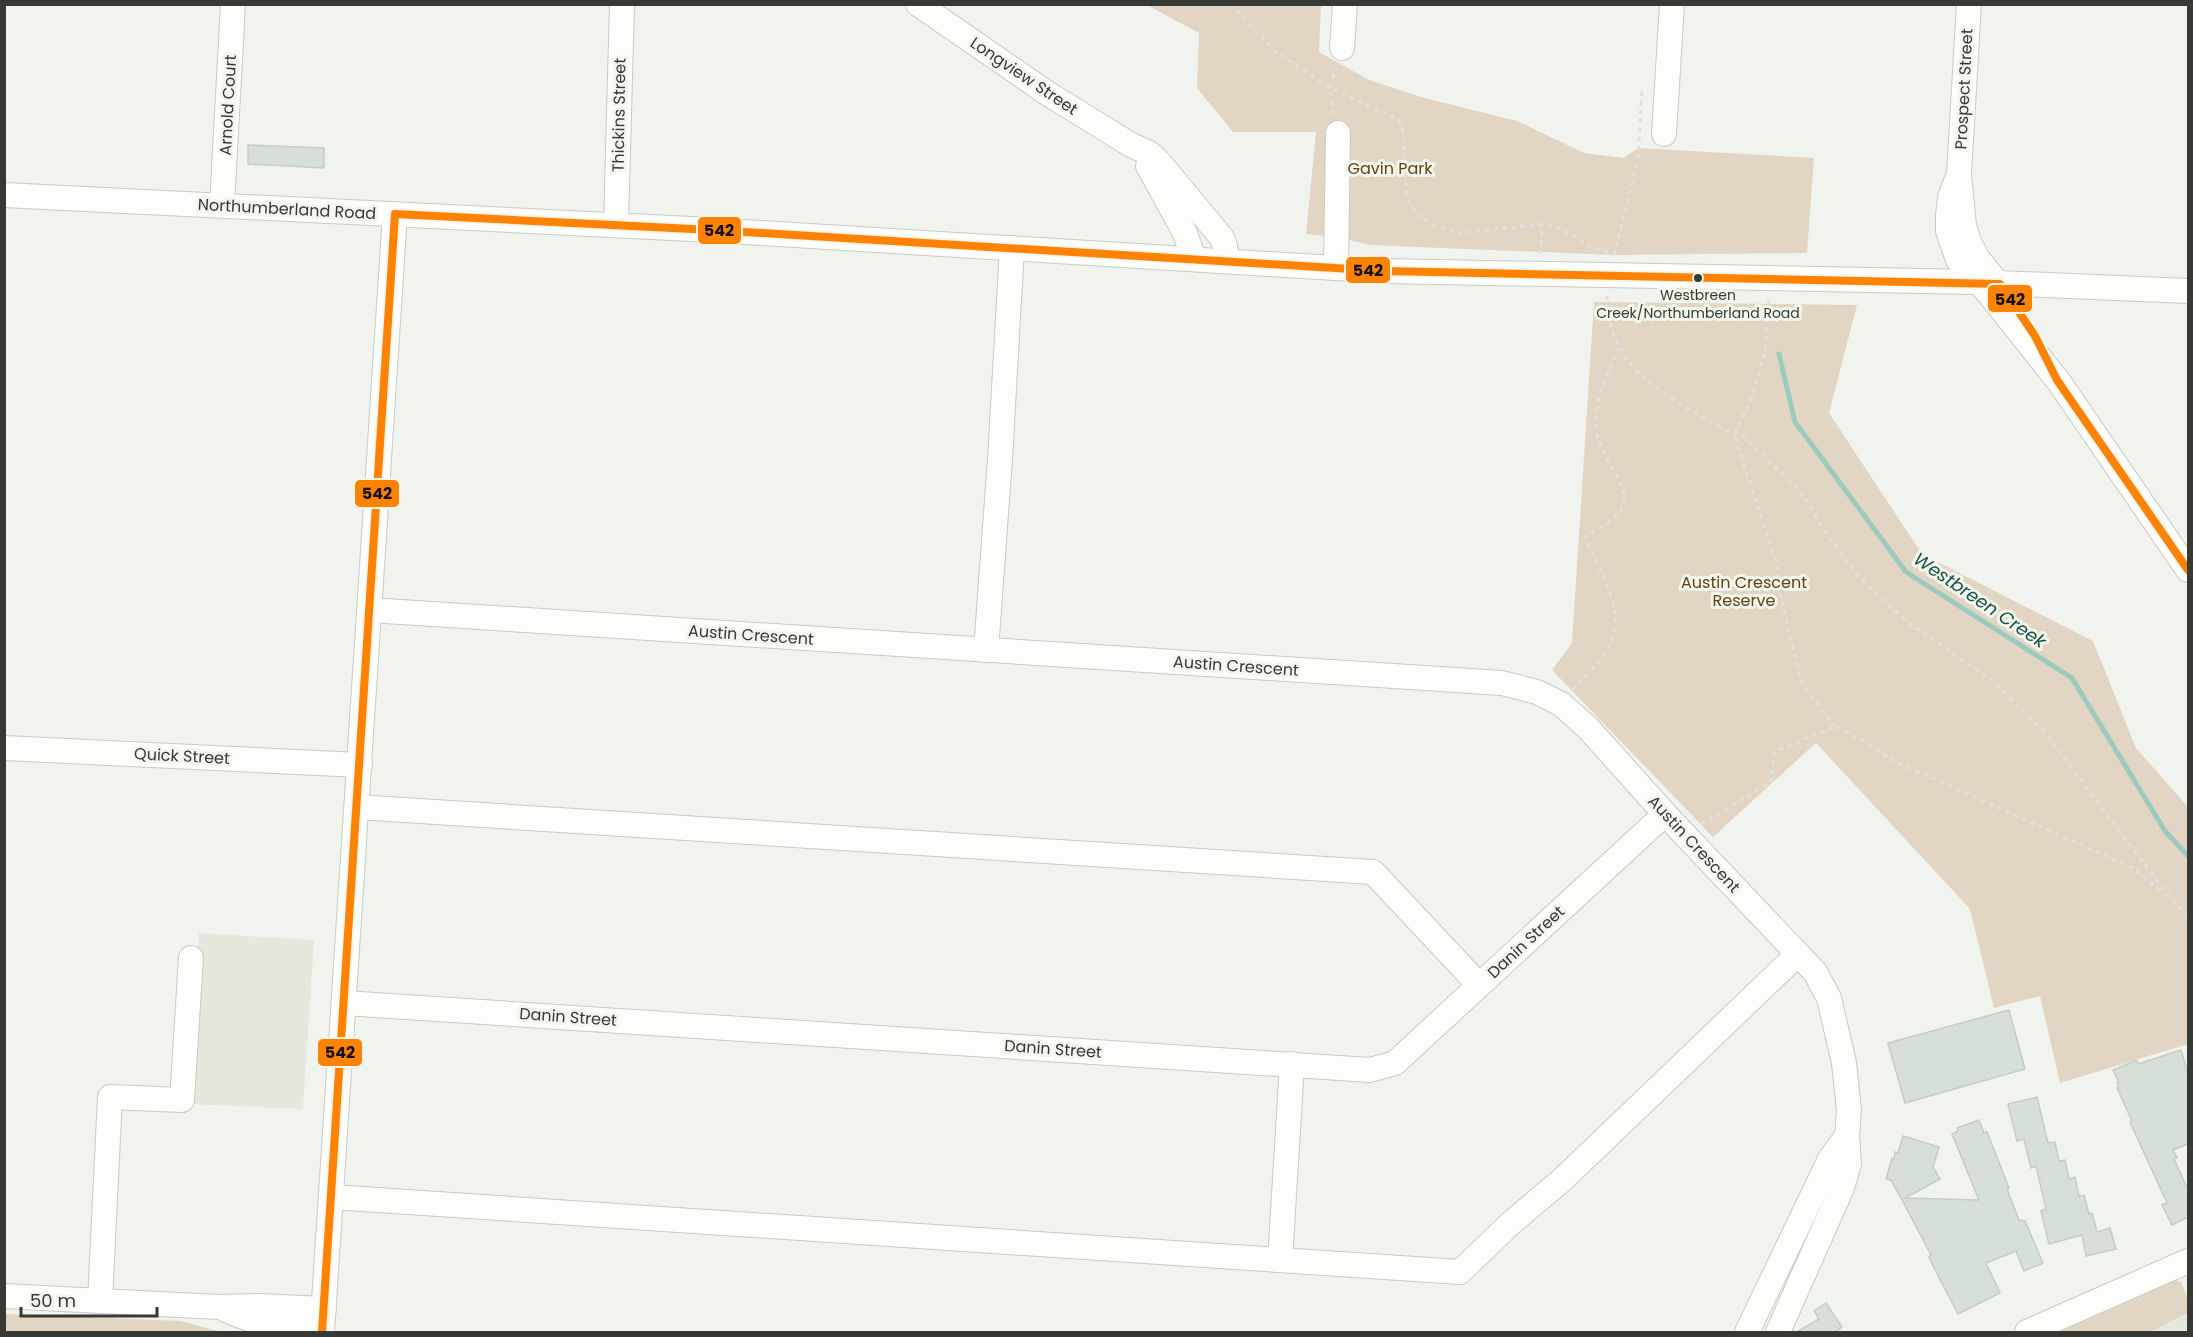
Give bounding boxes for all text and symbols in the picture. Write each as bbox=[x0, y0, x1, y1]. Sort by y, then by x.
street label: Prospect Street bbox=[1949, 28, 1979, 150]
street label: Longview Street bbox=[966, 31, 1083, 121]
street label: Arnold Court bbox=[214, 54, 242, 156]
street label: Thickins Street bbox=[607, 57, 631, 172]
park label: Gavin Park bbox=[1348, 157, 1433, 180]
street label: Northumberland Road bbox=[197, 193, 377, 225]
line badge: 542 bbox=[697, 216, 742, 245]
text: 542 bbox=[704, 219, 734, 242]
line badge: 542 bbox=[1345, 256, 1391, 284]
text: 542 bbox=[1353, 259, 1383, 282]
marker: Westbreen Creek/Northumberland Road bbox=[1692, 272, 1704, 284]
line badge: 542 bbox=[1987, 284, 2033, 313]
place label: Westbreen Creek/Northumberland Road bbox=[1596, 285, 1800, 323]
text: 542 bbox=[1995, 288, 2025, 311]
line badge: 542 bbox=[354, 479, 400, 508]
text: 542 bbox=[362, 482, 392, 505]
water label: Westbreen Creek bbox=[1909, 546, 2052, 654]
park label: Austin Crescent Reserve bbox=[1681, 571, 1807, 612]
street label: Austin Crescent bbox=[687, 619, 815, 651]
street label: Austin Crescent bbox=[1172, 650, 1300, 682]
street label: Quick Street bbox=[134, 742, 231, 770]
street label: Austin Crescent bbox=[1643, 790, 1745, 898]
street label: Danin Street bbox=[1482, 900, 1570, 984]
street label: Danin Street bbox=[518, 1002, 618, 1032]
street label: Danin Street bbox=[1003, 1034, 1103, 1064]
line badge: 542 bbox=[317, 1038, 363, 1067]
text: 542 bbox=[325, 1041, 355, 1064]
scale bar bbox=[21, 1280, 158, 1318]
text: 50 m bbox=[30, 1288, 76, 1313]

